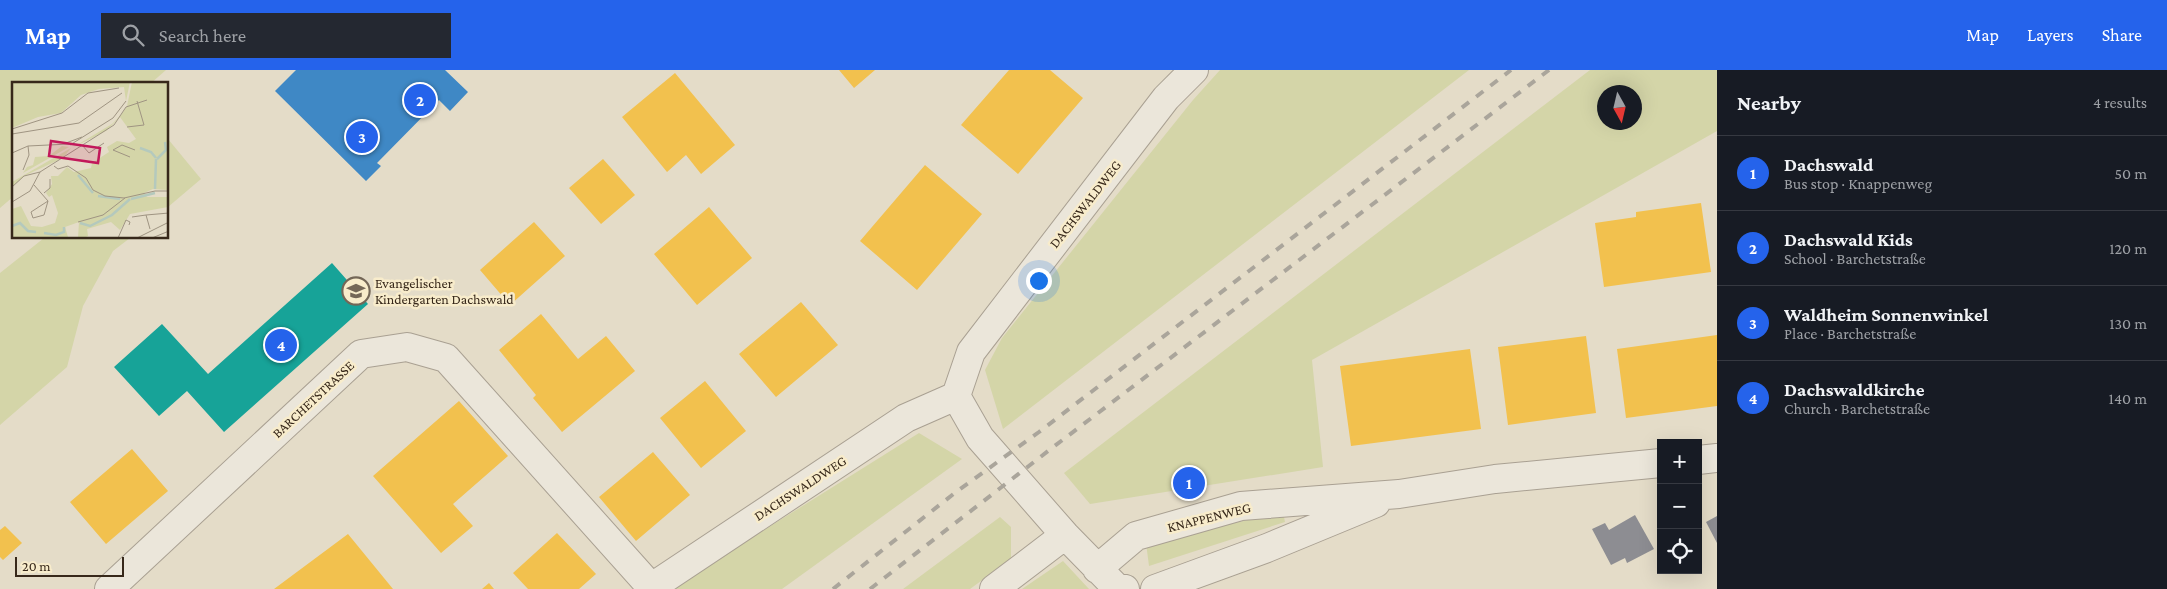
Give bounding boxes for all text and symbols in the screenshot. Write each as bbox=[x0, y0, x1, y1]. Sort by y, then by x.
search box bbox=[101, 13, 451, 58]
icon: search bbox=[119, 21, 147, 49]
text: Map bbox=[25, 22, 71, 49]
text: Search here bbox=[159, 25, 246, 46]
text: Map bbox=[1966, 25, 1999, 45]
text: Layers bbox=[2027, 25, 2074, 45]
text: Share bbox=[2102, 25, 2142, 45]
pin: 2 bbox=[404, 81, 436, 119]
inset map bbox=[12, 82, 169, 239]
north arrow bbox=[1597, 85, 1642, 130]
text: Nearby bbox=[1737, 91, 1801, 115]
text: 4 results bbox=[2093, 94, 2147, 111]
pin: 3 bbox=[346, 118, 378, 156]
text: Dachswald bbox=[1784, 154, 1873, 175]
street label: DACHSWALDWEG bbox=[1046, 157, 1124, 251]
text: 1 bbox=[1750, 165, 1756, 182]
text: 50 m bbox=[2115, 165, 2147, 182]
text: Bus stop · Knappenweg bbox=[1784, 175, 1932, 192]
text: Dachswald Kids bbox=[1784, 229, 1913, 250]
text: 2 bbox=[1749, 240, 1757, 257]
text: 120 m bbox=[2109, 240, 2147, 257]
text: School · Barchetstraße bbox=[1784, 250, 1926, 267]
your location bbox=[1026, 268, 1052, 294]
place label: Evangelischer Kindergarten Dachswald bbox=[375, 275, 514, 307]
school or university icon: Evangelischer Kindergarten Dachswald bbox=[341, 276, 371, 306]
text: Waldheim Sonnenwinkel bbox=[1784, 304, 1988, 325]
text: 3 bbox=[1749, 315, 1757, 332]
text: 130 m bbox=[2109, 315, 2147, 332]
text: Place · Barchetstraße bbox=[1784, 325, 1916, 342]
pin: 4 bbox=[265, 326, 297, 364]
street label: BARCHETSTRASSE bbox=[269, 357, 357, 441]
text: Dachswaldkirche bbox=[1784, 379, 1925, 400]
text: 4 bbox=[1749, 390, 1757, 407]
text: 140 m bbox=[2109, 390, 2147, 407]
text: Church · Barchetstraße bbox=[1784, 400, 1930, 417]
map controls bbox=[1657, 439, 1702, 574]
button: + bbox=[1657, 439, 1702, 484]
street label: DACHSWALDWEG bbox=[751, 452, 849, 524]
pin: 1 bbox=[1173, 464, 1205, 502]
button: − bbox=[1657, 484, 1702, 529]
street label: KNAPPENWEG bbox=[1166, 499, 1252, 535]
button: locate bbox=[1657, 529, 1702, 574]
scale bar bbox=[15, 554, 124, 577]
text: 20 m bbox=[22, 558, 50, 574]

